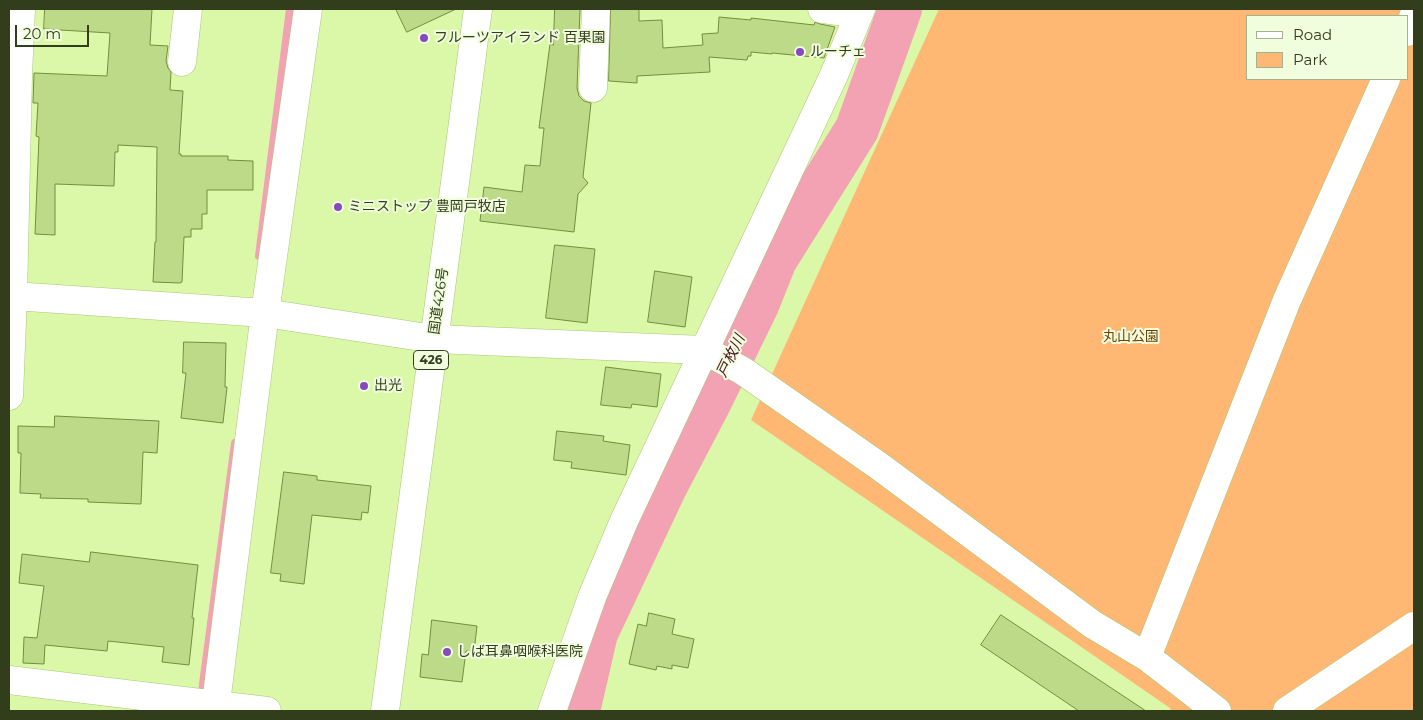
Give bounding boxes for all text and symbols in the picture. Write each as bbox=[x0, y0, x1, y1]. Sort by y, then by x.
scale bar bbox=[18, 15, 91, 47]
legend bbox=[1246, 15, 1408, 80]
text: 20 m bbox=[23, 24, 61, 43]
text: Road bbox=[1293, 25, 1332, 44]
place label: フルーツアイランド 百果園 bbox=[434, 30, 606, 46]
marker: フルーツアイランド 百果園 bbox=[418, 32, 430, 44]
place label: ルーチェ bbox=[810, 44, 866, 60]
marker: ルーチェ bbox=[794, 46, 806, 58]
text: Park bbox=[1293, 50, 1327, 69]
place label: ミニストップ 豊岡戸牧店 bbox=[348, 199, 506, 215]
marker: ミニストップ 豊岡戸牧店 bbox=[332, 201, 344, 213]
street label: 国道426号 bbox=[426, 266, 452, 336]
park label: 丸山公園 bbox=[1103, 329, 1159, 345]
water label: 戸枚川 bbox=[713, 332, 749, 380]
road number: 426 bbox=[414, 350, 448, 370]
place label: 出光 bbox=[374, 378, 402, 394]
marker: 出光 bbox=[358, 380, 370, 392]
place label: しば耳鼻咽喉科医院 bbox=[457, 644, 583, 660]
marker: しば耳鼻咽喉科医院 bbox=[441, 646, 453, 658]

